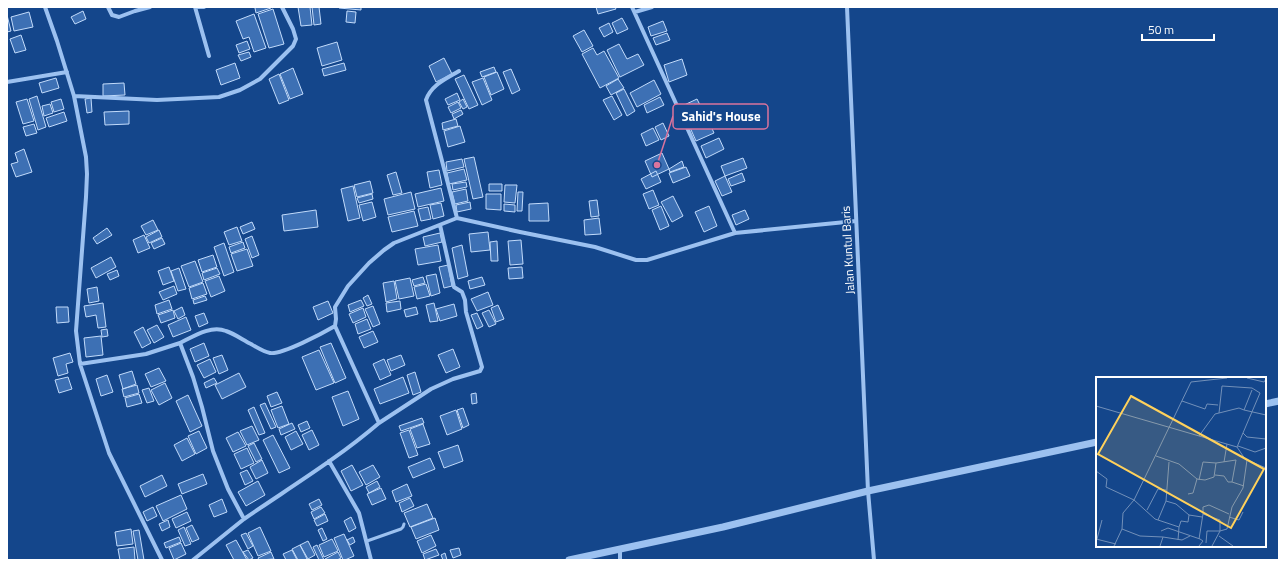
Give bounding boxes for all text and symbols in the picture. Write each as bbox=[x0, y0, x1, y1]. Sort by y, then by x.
scale bar bbox=[1142, 16, 1214, 42]
text: 50 m bbox=[1148, 20, 1174, 39]
callout: Sahid's House bbox=[673, 104, 768, 129]
text: Sahid's House bbox=[681, 106, 761, 126]
street label: Jalan Kuntul Baris bbox=[836, 205, 859, 295]
inset map bbox=[1096, 377, 1266, 547]

